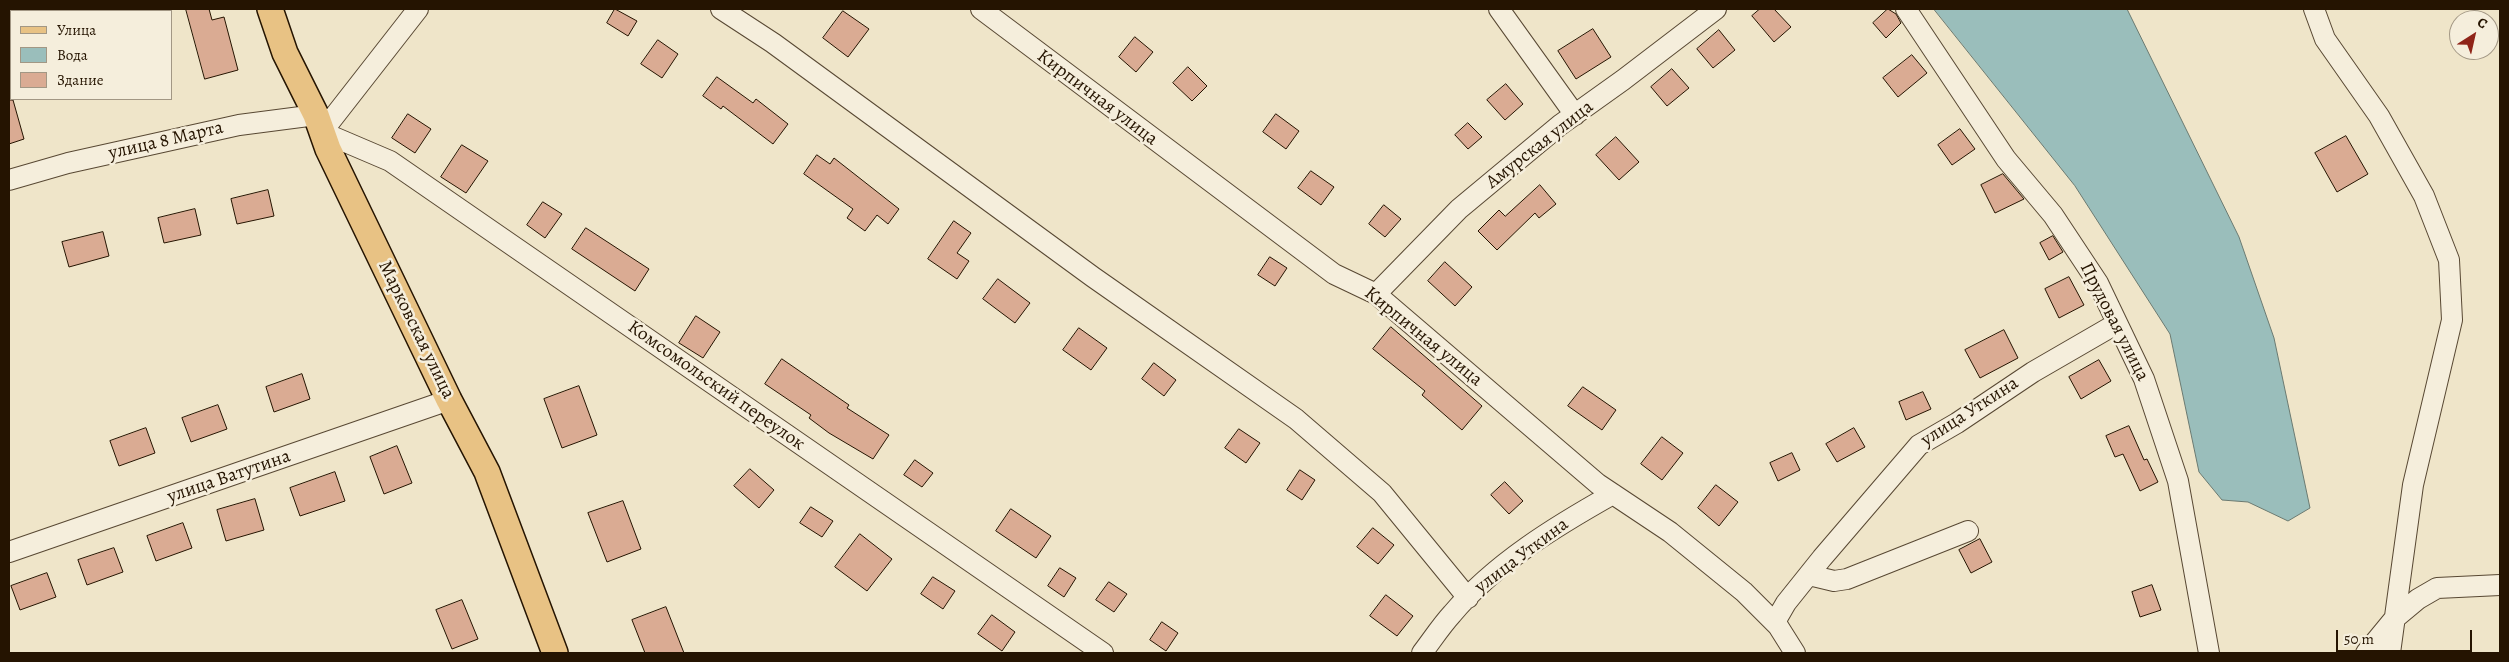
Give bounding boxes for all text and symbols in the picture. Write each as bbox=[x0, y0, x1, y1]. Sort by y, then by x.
legend bbox=[10, 10, 172, 100]
north arrow bbox=[2449, 10, 2499, 60]
text: С bbox=[2473, 13, 2491, 33]
text: Улица bbox=[57, 20, 96, 40]
text: Вода bbox=[57, 45, 88, 65]
street label: Кирпичная улица bbox=[1032, 45, 1162, 151]
text: Здание bbox=[57, 70, 104, 90]
street label: Амурская улица bbox=[1482, 96, 1598, 194]
street label: улица 8 Марта bbox=[106, 117, 226, 165]
street label: Марковская улица bbox=[373, 257, 459, 403]
street label: Прудовая улица bbox=[2074, 259, 2154, 385]
street label: Кирпичная улица bbox=[1359, 282, 1487, 392]
street label: Комсомольский переулок bbox=[623, 316, 809, 456]
street label: улица Уткина bbox=[1917, 372, 2023, 452]
street label: улица Ватутина bbox=[164, 445, 294, 509]
street label: улица Уткина bbox=[1471, 513, 1573, 599]
scale bar bbox=[2339, 620, 2475, 652]
text: 50 m bbox=[2344, 629, 2374, 649]

